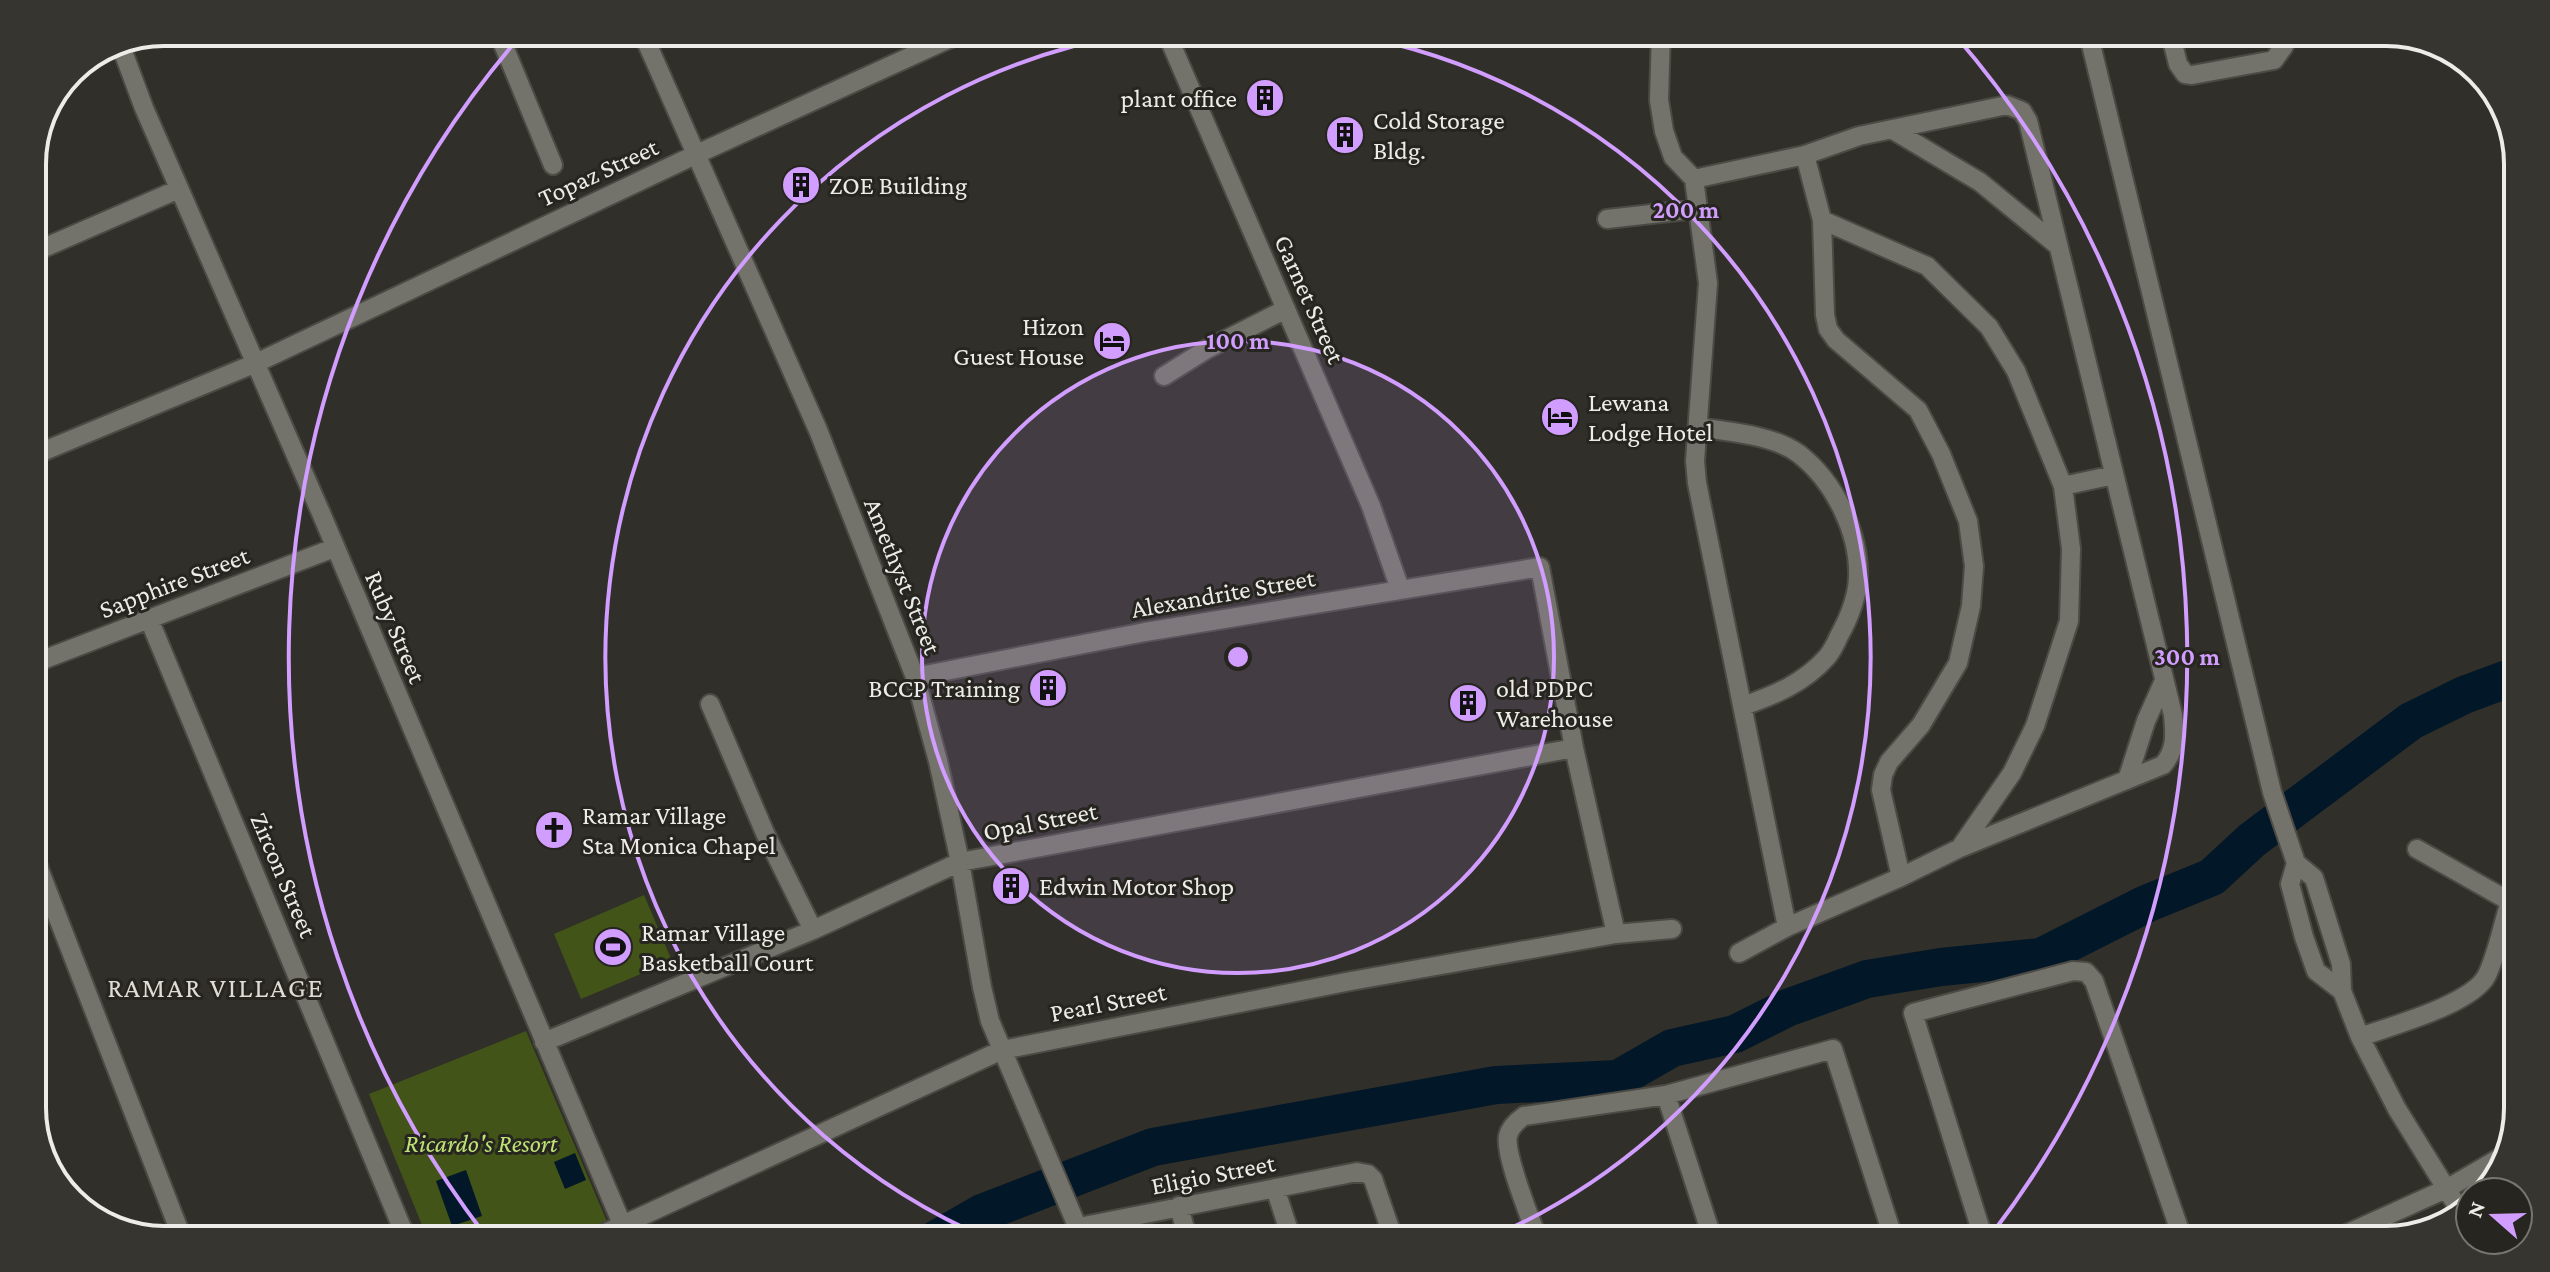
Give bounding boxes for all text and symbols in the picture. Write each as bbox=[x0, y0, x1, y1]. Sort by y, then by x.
building icon: plant office bbox=[1244, 77, 1286, 119]
place label: plant office bbox=[1120, 84, 1237, 113]
place label: Cold Storage Bldg. bbox=[1373, 106, 1505, 165]
building icon: Cold Storage Bldg. bbox=[1324, 114, 1366, 156]
street label: Topaz Street bbox=[534, 132, 663, 213]
building icon: ZOE Building bbox=[780, 164, 822, 206]
place label: ZOE Building bbox=[829, 171, 968, 200]
text: 200 m bbox=[1653, 196, 1720, 223]
street label: Garnet Street bbox=[1268, 230, 1351, 368]
place label: Hizon Guest House bbox=[953, 312, 1084, 371]
hotel icon: Hizon Guest House bbox=[1091, 320, 1133, 362]
text: 100 m bbox=[1206, 327, 1270, 354]
place label: Lewana Lodge Hotel bbox=[1588, 388, 1713, 447]
hotel icon: Lewana Lodge Hotel bbox=[1539, 396, 1581, 438]
street label: Amethyst Street bbox=[858, 494, 947, 659]
street label: Sapphire Street bbox=[95, 540, 254, 624]
street label: Alexandrite Street bbox=[1129, 563, 1318, 624]
street label: Ruby Street bbox=[359, 567, 432, 688]
centre of rings bbox=[1224, 643, 1252, 671]
text: 300 m bbox=[2154, 643, 2221, 670]
building icon: BCCP Training bbox=[1027, 667, 1069, 709]
place label: BCCP Training bbox=[868, 674, 1020, 703]
place label: old PDPC Warehouse bbox=[1496, 674, 1613, 733]
building icon: old PDPC Warehouse bbox=[1447, 682, 1489, 724]
street label: Opal Street bbox=[981, 796, 1100, 847]
place label: Ramar Village Sta Monica Chapel bbox=[582, 801, 776, 860]
street label: Zircon Street bbox=[244, 809, 323, 942]
church icon: Ramar Village Sta Monica Chapel bbox=[533, 809, 575, 851]
building icon: Edwin Motor Shop bbox=[990, 865, 1032, 907]
place label: Edwin Motor Shop bbox=[1039, 872, 1234, 901]
place label: Ramar Village Basketball Court bbox=[641, 918, 814, 977]
sports icon: Ramar Village Basketball Court bbox=[592, 926, 634, 968]
district label: RAMAR VILLAGE bbox=[107, 972, 325, 1003]
street label: Pearl Street bbox=[1048, 977, 1169, 1028]
park label: Ricardo's Resort bbox=[404, 1129, 558, 1158]
street label: Eligio Street bbox=[1149, 1148, 1278, 1201]
north arrow bbox=[2454, 1176, 2534, 1256]
text: N bbox=[2461, 1198, 2490, 1221]

